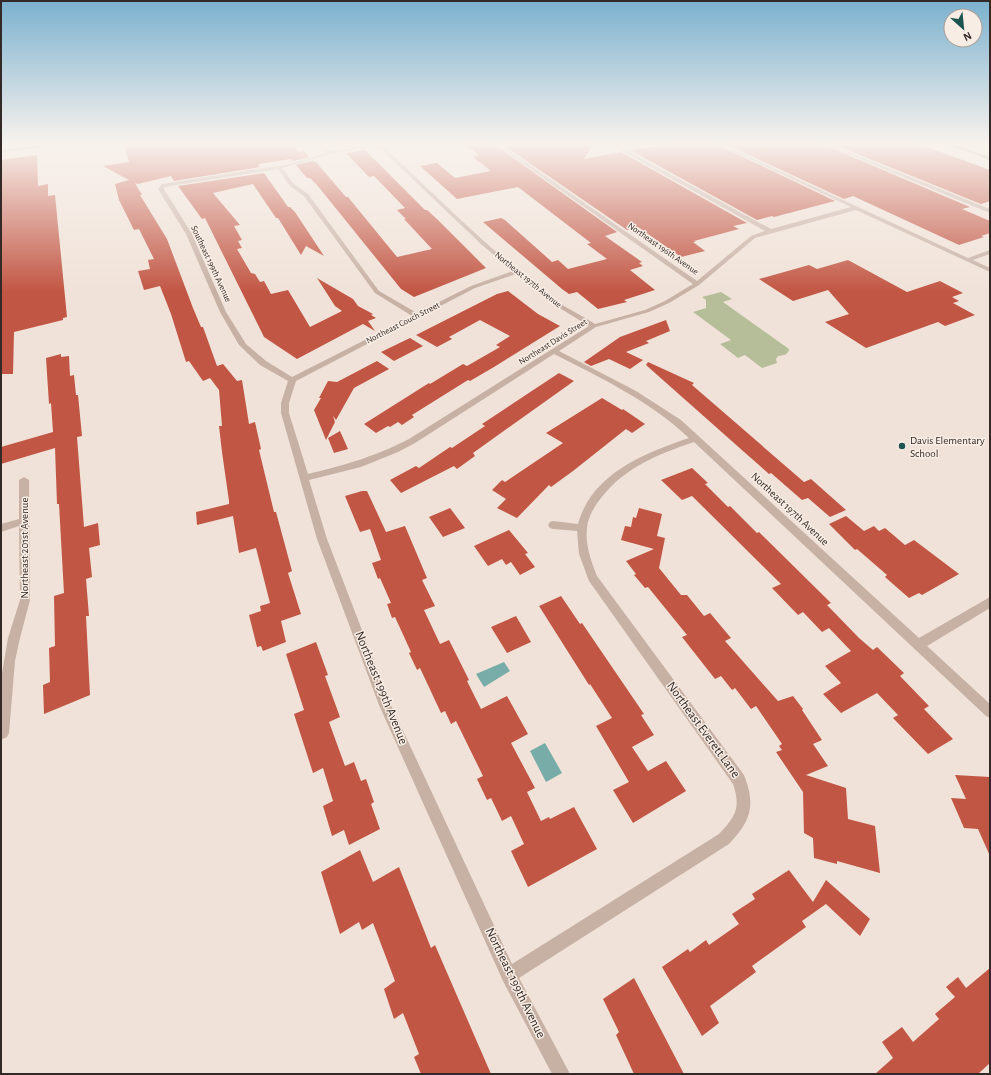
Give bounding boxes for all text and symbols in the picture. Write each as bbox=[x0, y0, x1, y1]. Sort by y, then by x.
north arrow bbox=[943, 8, 983, 48]
text: N bbox=[961, 30, 973, 43]
street label: Northeast 196th Avenue bbox=[626, 221, 700, 277]
street label: Southeast 199th Avenue bbox=[189, 224, 233, 304]
street label: Northeast 197th Avenue bbox=[493, 250, 563, 310]
street label: Northeast Couch Street bbox=[365, 301, 441, 345]
street label: Northeast Davis Street bbox=[517, 317, 589, 367]
place label: Davis Elementary School bbox=[910, 435, 985, 459]
marker: Davis Elementary School bbox=[897, 441, 907, 451]
street label: Northeast 197th Avenue bbox=[749, 470, 831, 548]
street label: Northeast 201st Avenue bbox=[19, 498, 30, 598]
street label: Northeast 199th Avenue bbox=[352, 630, 410, 746]
street label: Northeast Everett Lane bbox=[664, 680, 742, 780]
street label: Northeast 199th Avenue bbox=[483, 926, 547, 1040]

